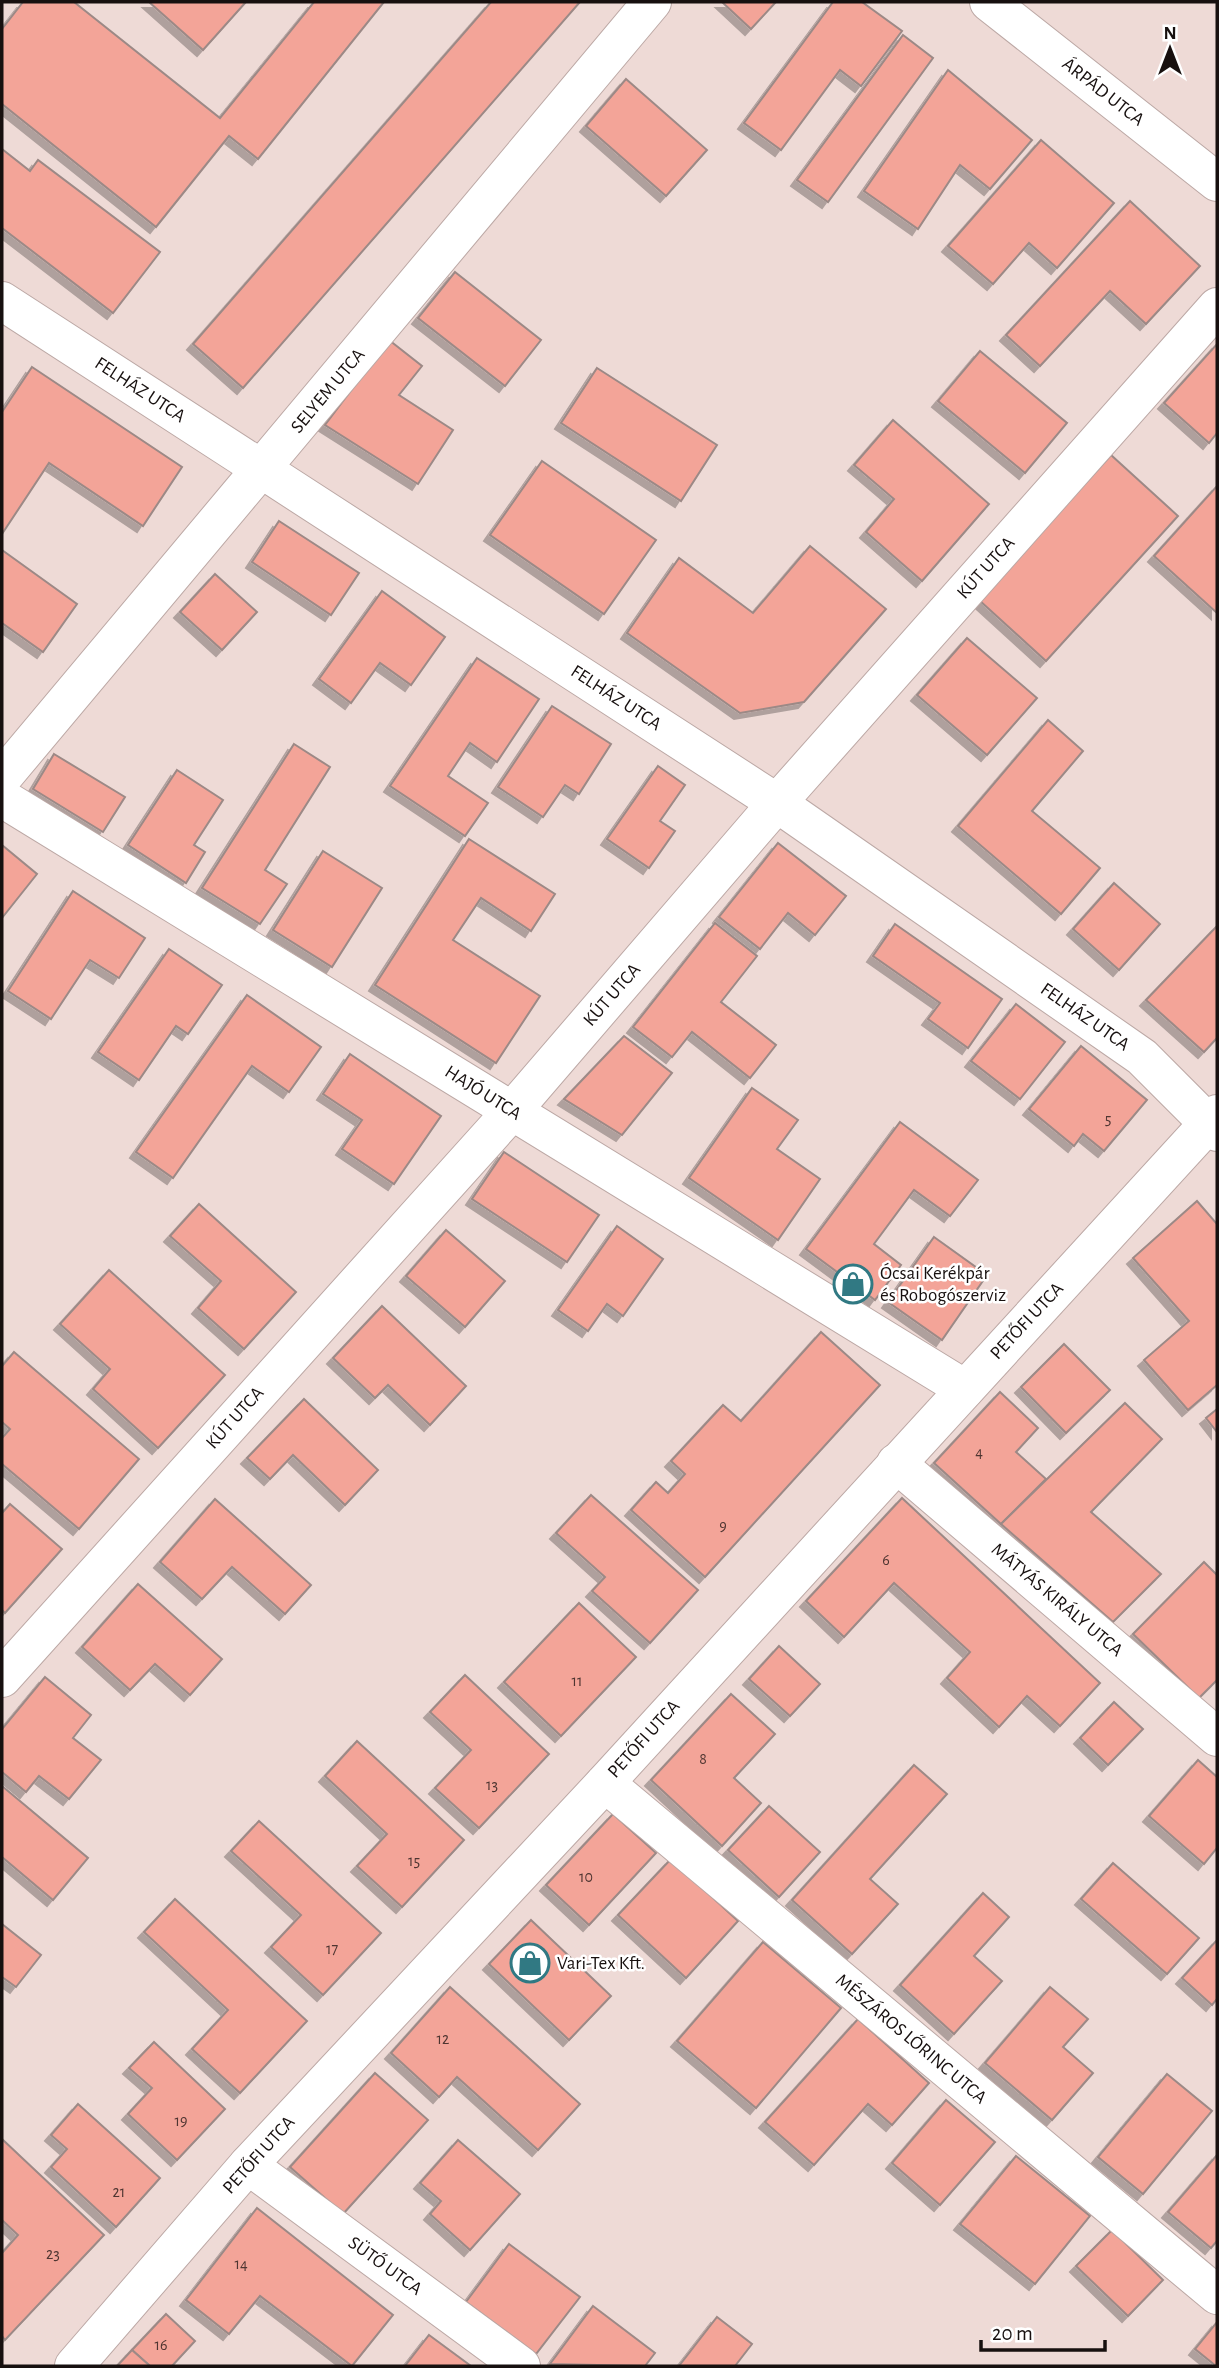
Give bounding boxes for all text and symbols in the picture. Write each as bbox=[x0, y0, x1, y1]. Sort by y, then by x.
north arrow bbox=[1135, 14, 1205, 84]
text: N bbox=[1163, 24, 1177, 43]
street label: ÁRPÁD UTCA bbox=[1058, 53, 1149, 130]
street label: SELYEM UTCA bbox=[287, 345, 369, 437]
street label: FELHÁZ UTCA bbox=[91, 352, 190, 426]
street label: KÚT UTCA bbox=[952, 532, 1019, 603]
street label: FELHÁZ UTCA bbox=[567, 660, 666, 734]
street label: KÚT UTCA bbox=[578, 959, 644, 1030]
street label: FELHÁZ UTCA bbox=[1037, 978, 1134, 1055]
street label: HAJÓ UTCA bbox=[441, 1060, 526, 1124]
house number: 5 bbox=[1105, 1111, 1111, 1127]
place label: Ócsai Kerékpár és Robogószerviz bbox=[880, 1262, 1006, 1305]
shop icon: Ócsai Kerékpár és Robogószerviz bbox=[832, 1263, 874, 1305]
street label: PETŐFI UTCA bbox=[985, 1278, 1067, 1363]
street label: KÚT UTCA bbox=[201, 1382, 268, 1453]
house number: 4 bbox=[975, 1444, 983, 1460]
house number: 9 bbox=[719, 1518, 727, 1534]
street label: MÁTYÁS KIRÁLY UTCA bbox=[988, 1538, 1128, 1660]
house number: 6 bbox=[882, 1552, 890, 1568]
house number: 11 bbox=[571, 1673, 583, 1689]
street label: PETŐFI UTCA bbox=[603, 1695, 684, 1782]
house number: 8 bbox=[699, 1751, 707, 1767]
house number: 13 bbox=[486, 1777, 498, 1793]
house number: 15 bbox=[408, 1853, 420, 1869]
house number: 10 bbox=[579, 1869, 593, 1885]
house number: 17 bbox=[326, 1941, 338, 1957]
shop icon: Vari-Tex Kft. bbox=[509, 1942, 551, 1984]
place label: Vari-Tex Kft. bbox=[557, 1954, 645, 1973]
street label: MÉSZÁROS LŐRINC UTCA bbox=[832, 1969, 991, 2108]
house number: 12 bbox=[437, 2031, 449, 2047]
street label: PETŐFI UTCA bbox=[218, 2111, 299, 2198]
house number: 19 bbox=[174, 2113, 188, 2129]
house number: 21 bbox=[113, 2184, 125, 2200]
street label: SÜTŐ UTCA bbox=[345, 2231, 427, 2299]
house number: 23 bbox=[46, 2246, 60, 2262]
house number: 14 bbox=[234, 2256, 248, 2272]
scale bar bbox=[981, 2308, 1105, 2352]
text: 20 m bbox=[992, 2323, 1033, 2344]
house number: 16 bbox=[154, 2337, 168, 2353]

